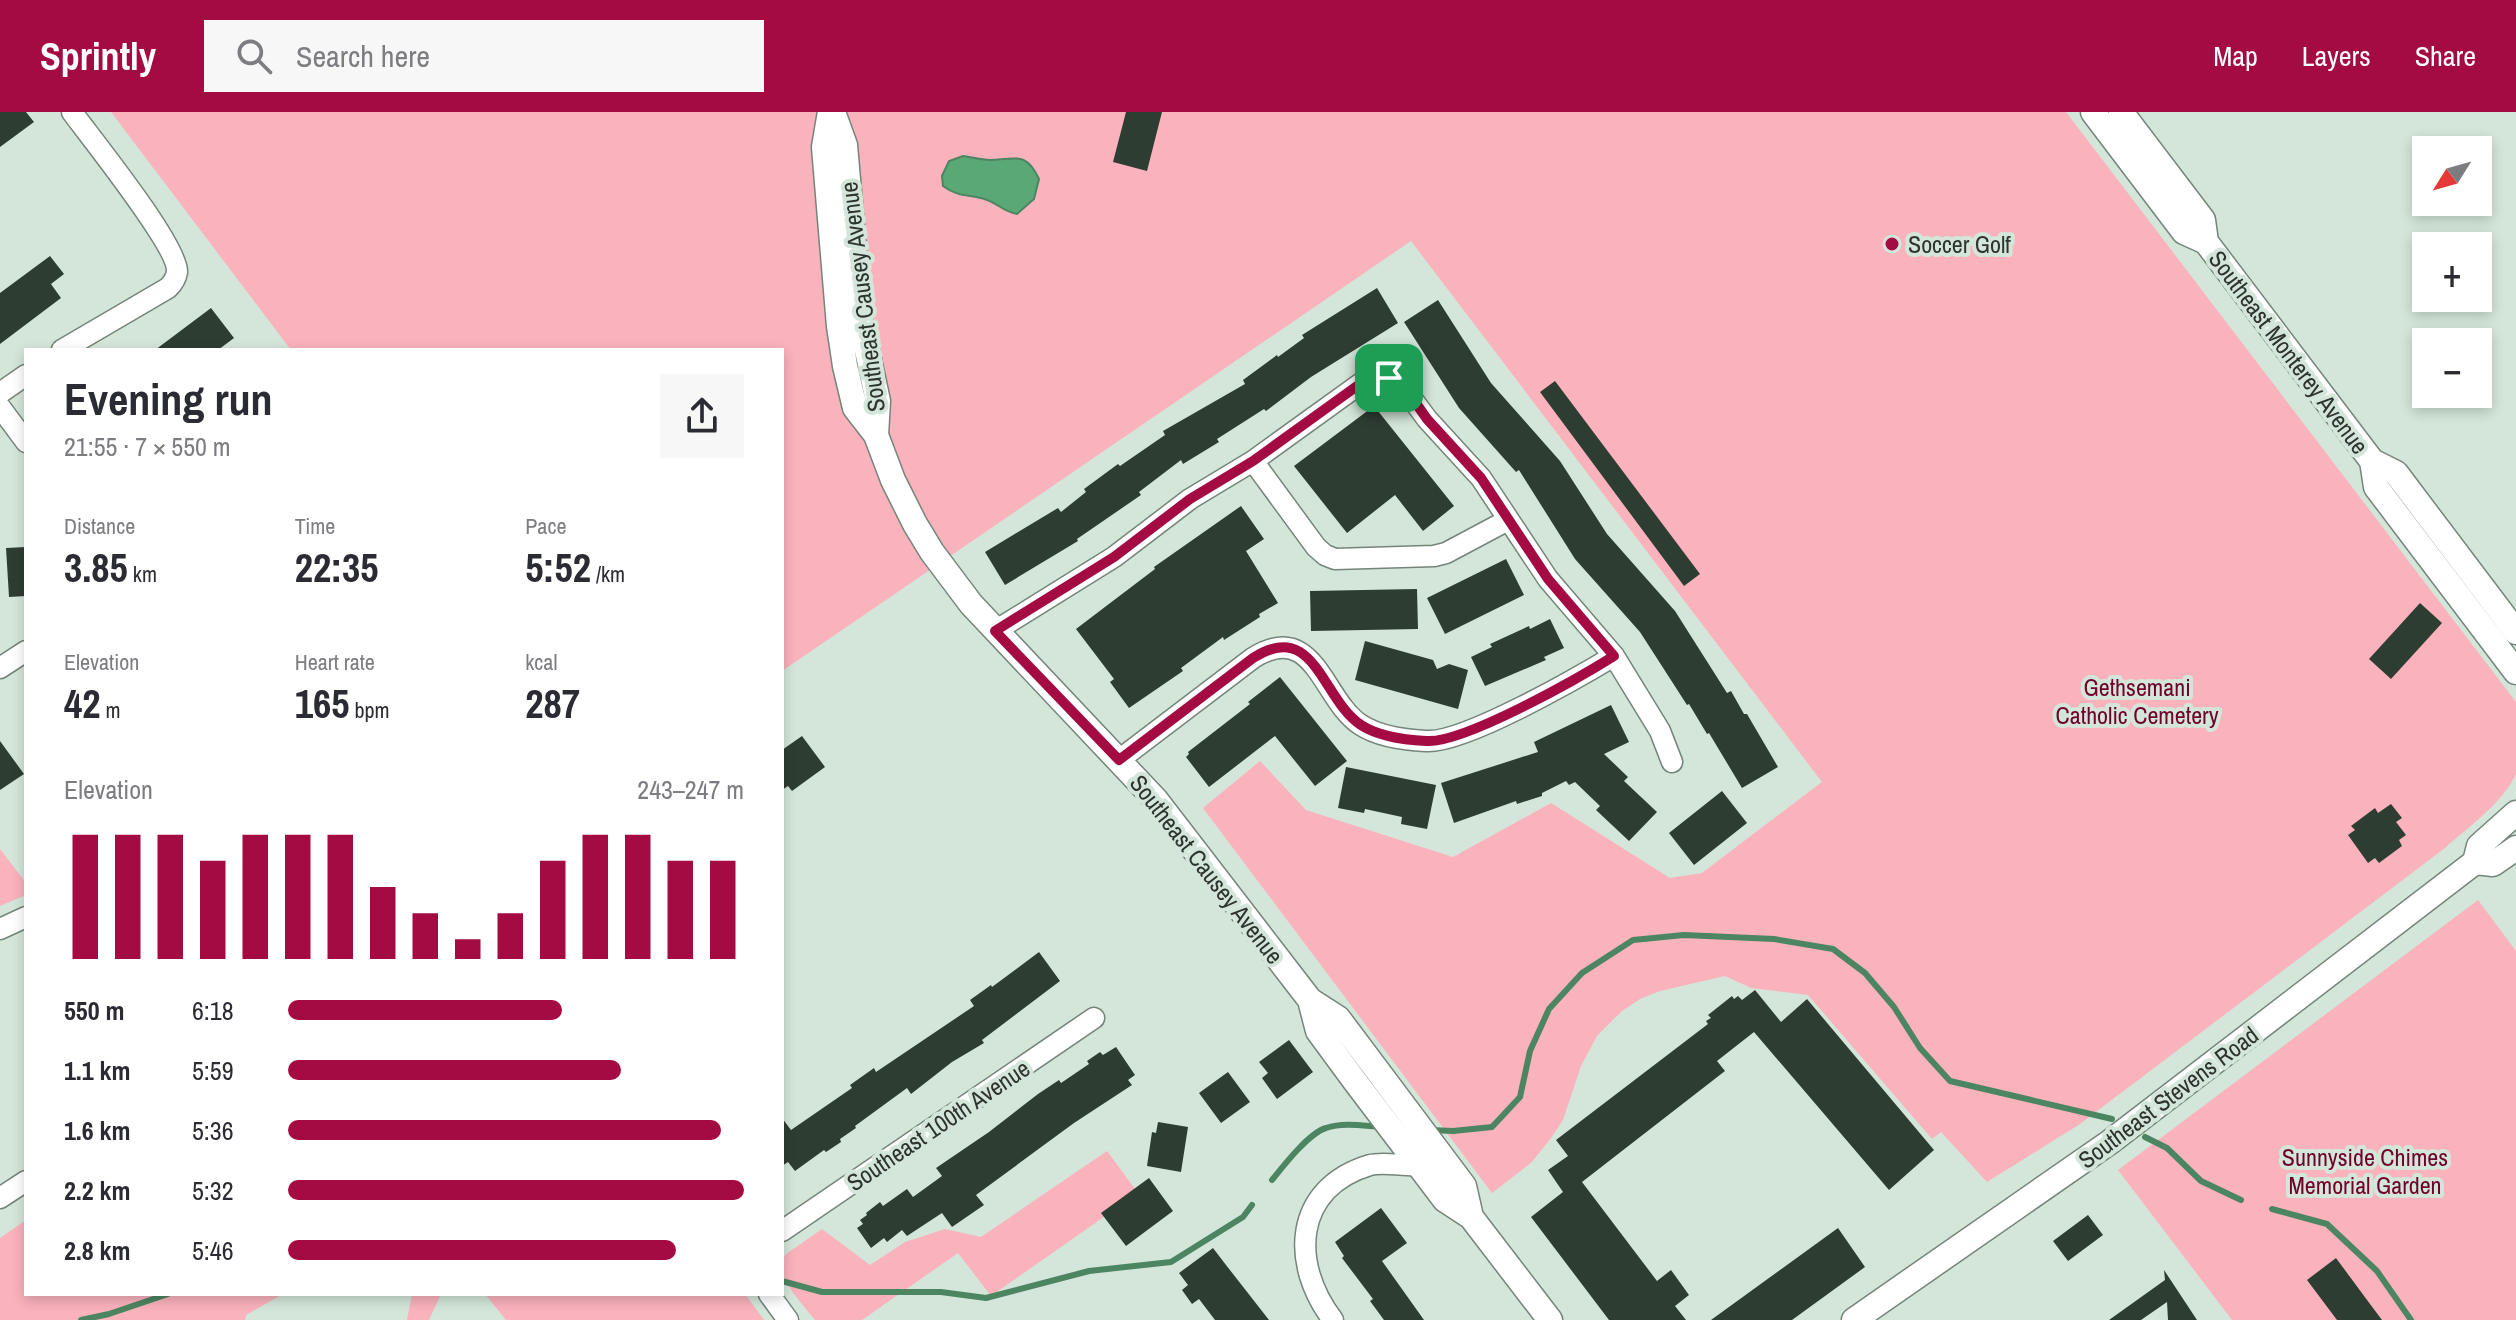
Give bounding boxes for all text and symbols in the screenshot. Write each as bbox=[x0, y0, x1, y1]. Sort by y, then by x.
search box bbox=[204, 20, 764, 92]
text: Sprintly bbox=[40, 31, 156, 82]
icon: search bbox=[232, 34, 276, 78]
text: Search here bbox=[296, 36, 430, 76]
text: Map bbox=[2213, 37, 2258, 75]
text: Layers bbox=[2302, 37, 2371, 75]
text: Share bbox=[2415, 37, 2476, 75]
north arrow bbox=[2412, 136, 2492, 216]
map controls bbox=[2412, 136, 2492, 408]
street label: Southeast Causey Avenue bbox=[832, 180, 892, 414]
place label: Soccer Golf bbox=[1908, 228, 2011, 260]
button: + bbox=[2412, 232, 2492, 312]
marker: Soccer Golf bbox=[1883, 235, 1901, 253]
street label: Southeast Monterey Avenue bbox=[2202, 244, 2376, 460]
button: − bbox=[2412, 328, 2492, 408]
pin bbox=[1355, 344, 1423, 412]
icon: arrive bbox=[1367, 356, 1411, 400]
text: Evening run bbox=[64, 369, 273, 429]
button: share bbox=[660, 374, 744, 458]
text: 21:55 · 7 × 550 m bbox=[64, 429, 231, 464]
text: Distance bbox=[64, 511, 135, 541]
text: Time bbox=[295, 511, 335, 541]
text: Pace bbox=[525, 511, 566, 541]
text: 3.85 bbox=[64, 541, 128, 594]
text: 22:35 bbox=[295, 541, 379, 594]
text: 5:52 bbox=[525, 541, 591, 594]
text: km bbox=[128, 559, 157, 589]
text: /km bbox=[591, 559, 625, 589]
text: Elevation bbox=[64, 647, 139, 677]
text: Heart rate bbox=[295, 647, 375, 677]
text: kcal bbox=[525, 647, 557, 677]
park label: Gethsemani Catholic Cemetery bbox=[2056, 671, 2219, 731]
text: 42 bbox=[64, 677, 100, 730]
text: 165 bbox=[295, 677, 349, 730]
text: 287 bbox=[525, 677, 580, 730]
text: m bbox=[100, 695, 121, 725]
text: bpm bbox=[349, 695, 390, 725]
street label: Southeast Causey Avenue bbox=[1123, 768, 1291, 970]
text: Elevation bbox=[64, 772, 153, 807]
text: 243–247 m bbox=[637, 772, 744, 807]
text: 550 m bbox=[64, 993, 124, 1028]
text: 6:18 bbox=[192, 993, 234, 1028]
street label: Southeast Stevens Road bbox=[2071, 1019, 2265, 1175]
street label: Southeast 100th Avenue bbox=[840, 1052, 1036, 1198]
text: 1.1 km bbox=[64, 1053, 130, 1088]
text: 5:59 bbox=[192, 1053, 234, 1088]
text: 1.6 km bbox=[64, 1113, 130, 1148]
text: 5:36 bbox=[192, 1113, 234, 1148]
park label: Sunnyside Chimes Memorial Garden bbox=[2282, 1141, 2448, 1201]
text: 2.2 km bbox=[64, 1173, 130, 1208]
text: 5:32 bbox=[192, 1173, 234, 1208]
text: 2.8 km bbox=[64, 1233, 130, 1268]
text: 5:46 bbox=[192, 1233, 234, 1268]

